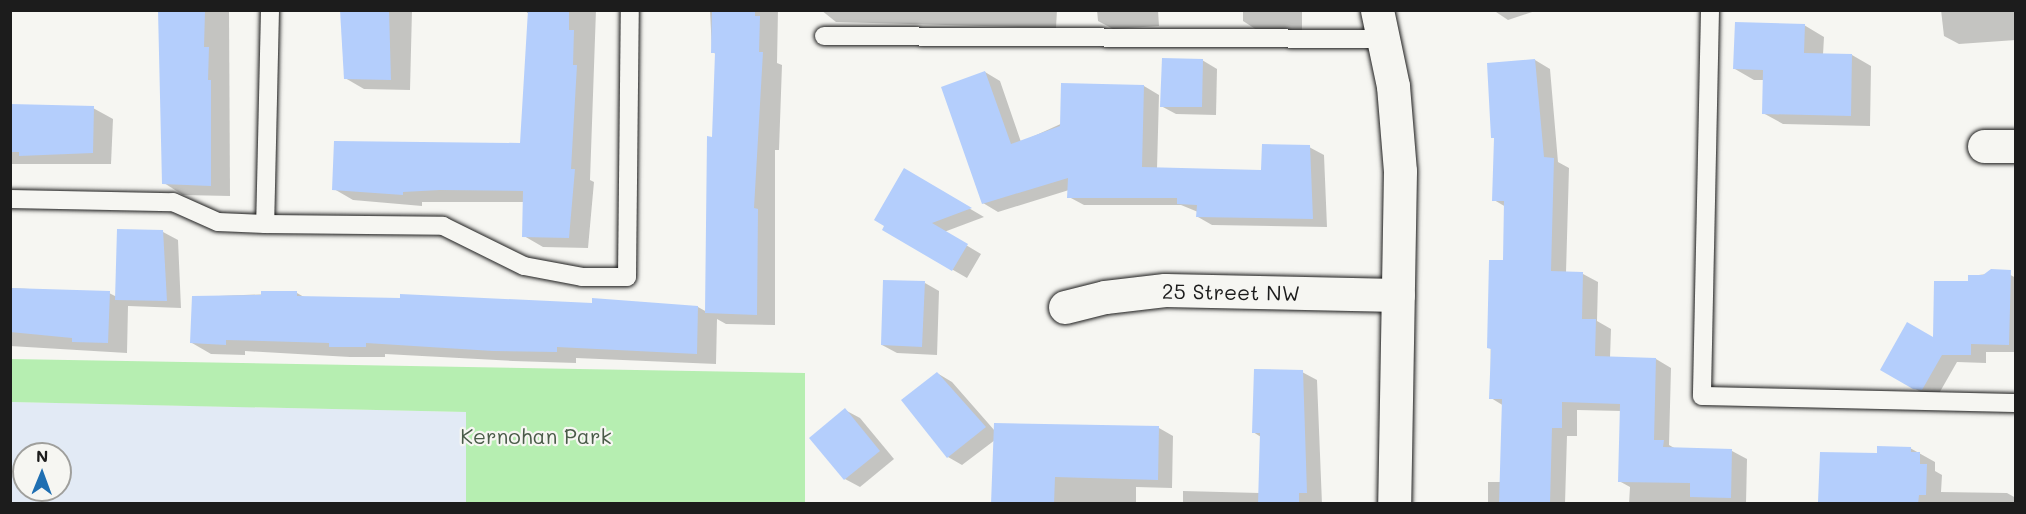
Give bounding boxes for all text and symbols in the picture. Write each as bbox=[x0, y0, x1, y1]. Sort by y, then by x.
street label: 25 Street NW bbox=[1162, 278, 1300, 306]
park label: Kernohan Park bbox=[460, 423, 612, 449]
north arrow bbox=[12, 442, 72, 502]
text: N bbox=[36, 445, 49, 466]

